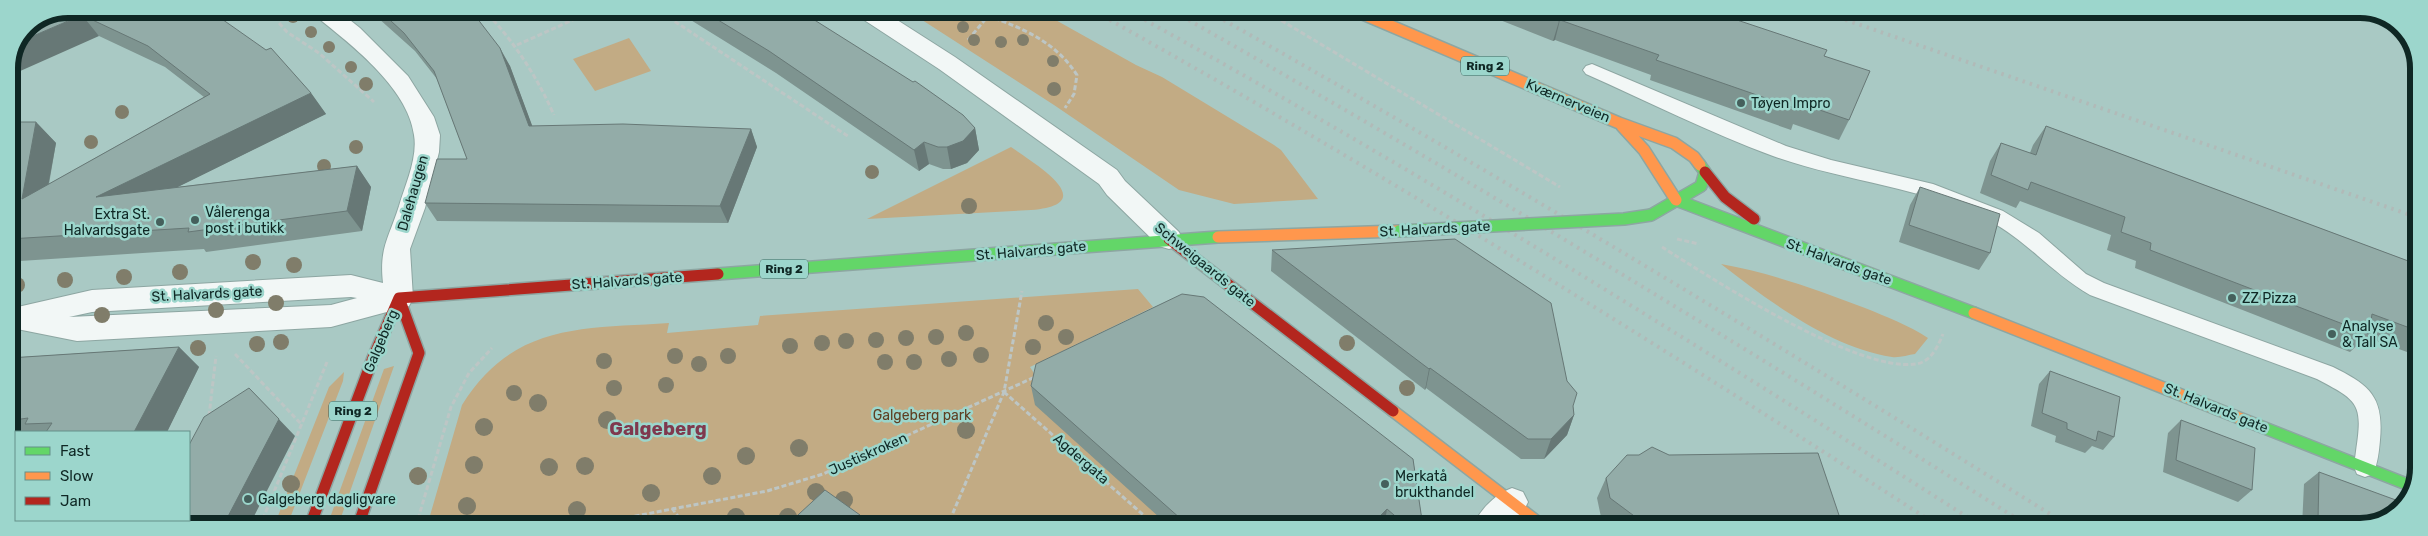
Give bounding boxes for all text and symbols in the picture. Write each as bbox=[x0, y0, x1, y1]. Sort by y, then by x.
road number: Ring 2 bbox=[1461, 56, 1509, 76]
street label: Kværnerveien bbox=[1523, 76, 1613, 126]
place label: Tøyen Impro bbox=[1751, 95, 1831, 112]
marker: Tøyen Impro bbox=[1735, 97, 1747, 109]
street label: Dalehaugen bbox=[394, 153, 432, 233]
place label: Vålerenga post i butikk bbox=[205, 204, 285, 237]
place label: Extra St. Halvardsgate bbox=[64, 206, 150, 239]
marker: Vålerenga post i butikk bbox=[189, 214, 201, 226]
marker: Extra St. Halvardsgate bbox=[154, 216, 166, 228]
street label: St. Halvards gate bbox=[1379, 218, 1491, 240]
street label: Schweigaards gate bbox=[1151, 219, 1259, 311]
street label: St. Halvards gate bbox=[1784, 235, 1894, 289]
street label: St. Halvards gate bbox=[975, 238, 1087, 264]
road number: Ring 2 bbox=[760, 260, 808, 278]
street label: St. Halvards gate bbox=[571, 269, 683, 293]
street label: St. Halvards gate bbox=[151, 283, 263, 305]
place label: ZZ Pizza bbox=[2242, 290, 2297, 307]
marker: ZZ Pizza bbox=[2226, 292, 2238, 304]
street label: Galgeberg bbox=[360, 307, 402, 375]
place label: Analyse & Tall SA bbox=[2342, 318, 2398, 351]
marker: Analyse & Tall SA bbox=[2326, 328, 2338, 340]
street label: St. Halvards gate bbox=[2161, 379, 2271, 437]
road number: Ring 2 bbox=[329, 402, 377, 421]
park label: Galgeberg park bbox=[873, 407, 972, 424]
district label: Galgeberg bbox=[609, 417, 707, 440]
street label: Justiskroken bbox=[826, 429, 910, 479]
street label: Agdergata bbox=[1050, 430, 1112, 488]
legend bbox=[15, 431, 190, 521]
text: Fast bbox=[60, 442, 90, 460]
text: Slow bbox=[60, 467, 93, 485]
place label: Merkatå brukthandel bbox=[1395, 468, 1474, 501]
marker: Merkatå brukthandel bbox=[1379, 478, 1391, 490]
place label: Galgeberg dagligvare bbox=[258, 491, 396, 508]
text: Jam bbox=[60, 492, 91, 510]
marker: Galgeberg dagligvare bbox=[242, 493, 254, 505]

